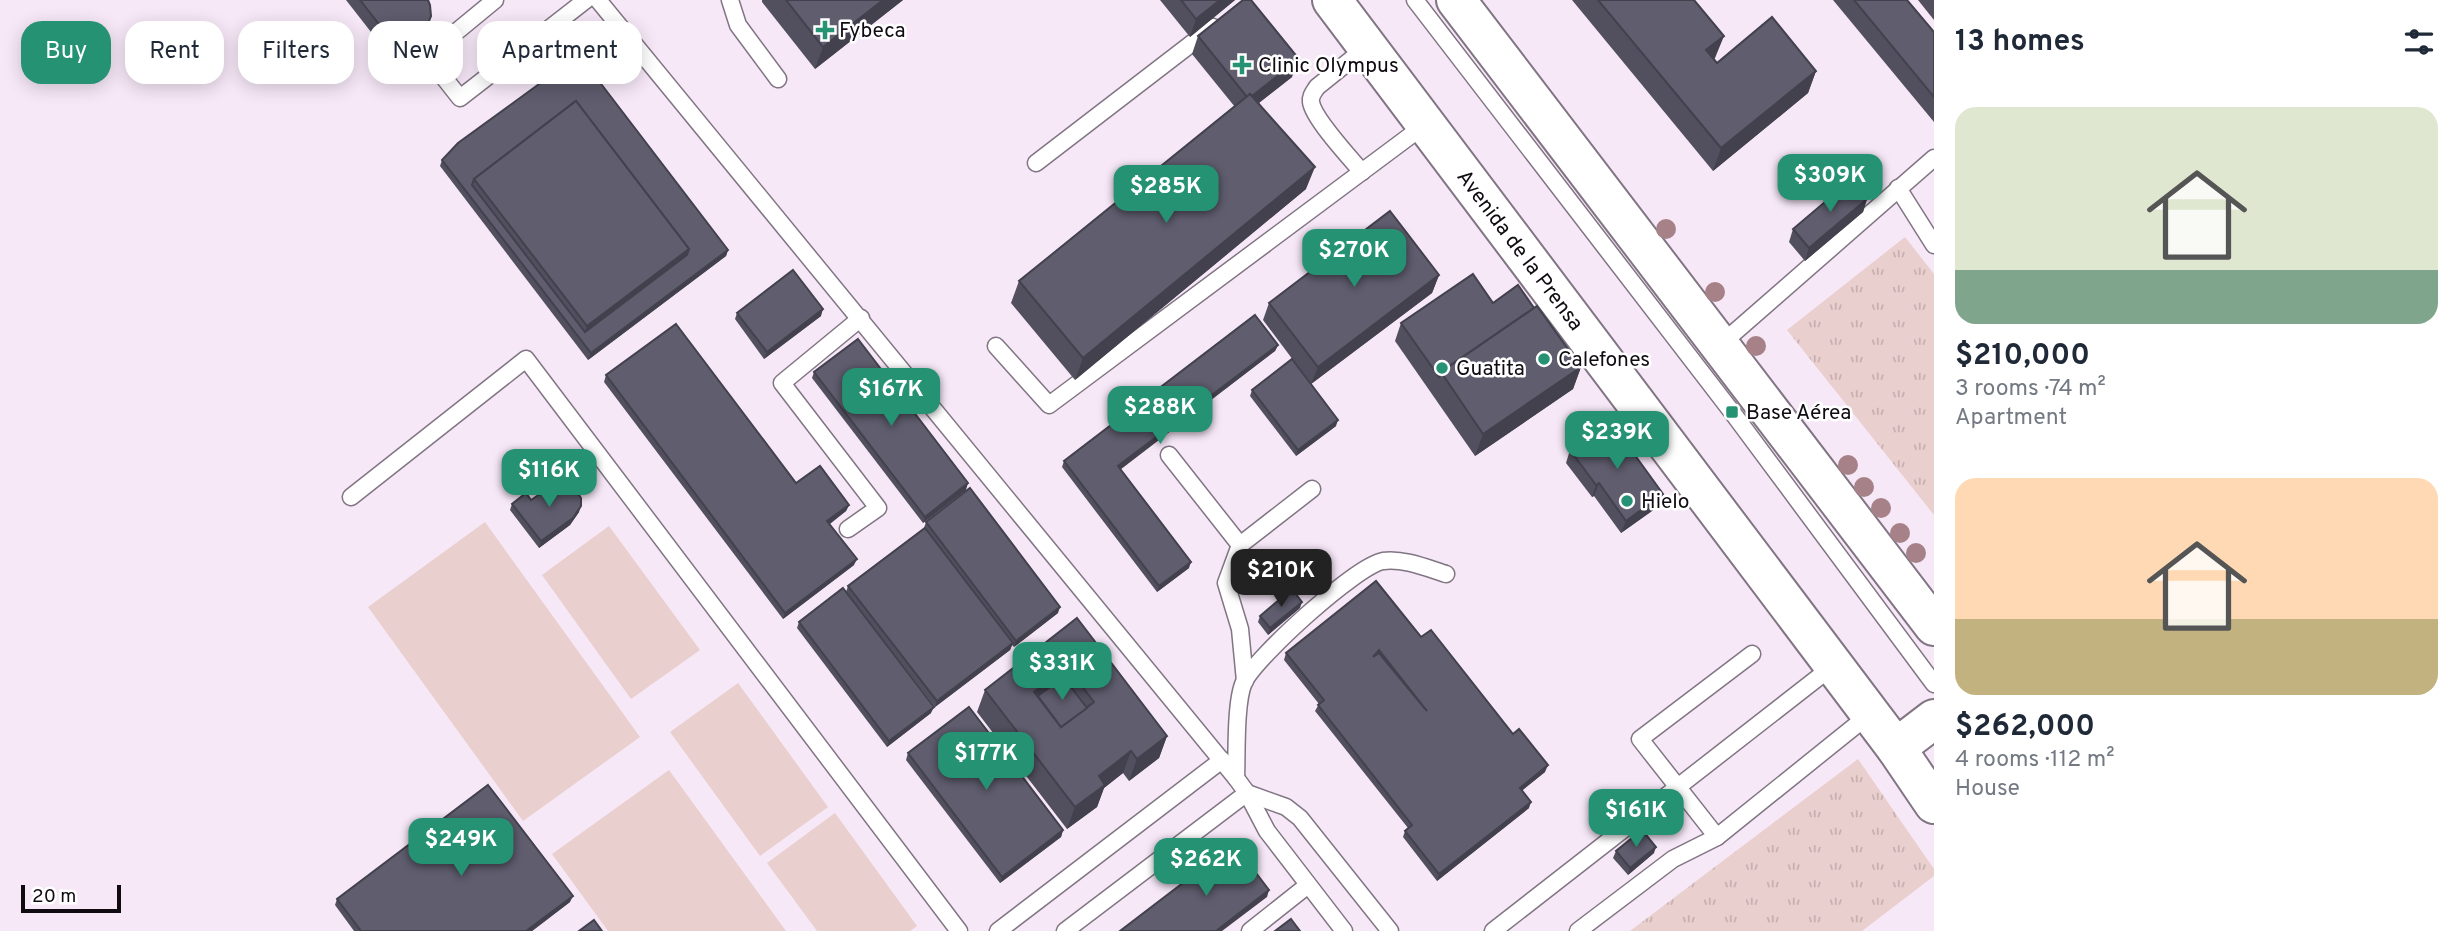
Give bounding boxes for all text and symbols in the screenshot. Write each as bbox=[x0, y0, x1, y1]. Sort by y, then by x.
place label: Fybeca bbox=[839, 18, 906, 45]
chip: Buy bbox=[21, 21, 111, 84]
chip: Rent bbox=[125, 21, 224, 84]
chip: Filters bbox=[238, 21, 354, 84]
chip: New bbox=[368, 21, 463, 84]
chip: Apartment bbox=[477, 21, 642, 84]
marker: Fybeca bbox=[817, 22, 833, 38]
icon: filters bbox=[2400, 23, 2438, 61]
text: 13 homes bbox=[1955, 24, 2085, 61]
place label: Clinic Olympus bbox=[1258, 53, 1399, 80]
marker: Clinic Olympus bbox=[1232, 55, 1252, 75]
icon: home bbox=[2134, 152, 2260, 278]
pin: $309K bbox=[1781, 154, 1879, 214]
text: $309K bbox=[1794, 162, 1866, 191]
street label: Avenida de la Prensa bbox=[1450, 165, 1589, 337]
pin: $285K bbox=[1117, 166, 1215, 225]
text: $285K bbox=[1130, 173, 1202, 202]
pin: $270K bbox=[1305, 230, 1403, 289]
text: $270K bbox=[1318, 237, 1390, 266]
text: $210,000 bbox=[1955, 338, 2090, 375]
place label: Calefones bbox=[1558, 347, 1650, 374]
marker: Calefones bbox=[1536, 351, 1552, 367]
place label: Guatita bbox=[1456, 356, 1525, 383]
marker: Guatita bbox=[1434, 360, 1450, 376]
pin: $167K bbox=[842, 368, 940, 428]
text: 3 rooms · 74 m² bbox=[1955, 375, 2106, 404]
text: $167K bbox=[858, 376, 924, 405]
pin: $288K bbox=[1111, 386, 1209, 446]
text: $288K bbox=[1123, 394, 1197, 423]
place label: Base Aérea bbox=[1746, 400, 1851, 427]
marker: Base Aérea bbox=[1724, 404, 1740, 420]
text: Apartment bbox=[1955, 404, 2067, 433]
pin: $239K bbox=[1568, 412, 1666, 471]
text: $239K bbox=[1581, 419, 1653, 448]
pin: $116K bbox=[500, 449, 598, 509]
text: $116K bbox=[518, 457, 580, 486]
place label: Hielo bbox=[1641, 489, 1690, 516]
marker: Hielo bbox=[1619, 493, 1635, 509]
icon: home bbox=[2134, 523, 2260, 649]
pin: $210K bbox=[1232, 550, 1330, 609]
text: $210K bbox=[1247, 557, 1315, 586]
pin: $331K bbox=[1013, 642, 1111, 702]
text: $331K bbox=[1029, 650, 1095, 679]
text: $262,000 bbox=[1955, 709, 2095, 746]
pin: $177K bbox=[937, 732, 1035, 792]
text: $177K bbox=[954, 740, 1018, 769]
text: 4 rooms · 112 m² bbox=[1955, 746, 2115, 775]
text: House bbox=[1955, 775, 2020, 804]
pin: $161K bbox=[1587, 790, 1685, 849]
text: $161K bbox=[1605, 797, 1667, 826]
pin: $249K bbox=[412, 818, 510, 878]
text: $249K bbox=[424, 826, 498, 855]
pin: $262K bbox=[1157, 838, 1255, 898]
text: $262K bbox=[1170, 846, 1242, 875]
scale bar bbox=[21, 882, 121, 914]
text: 20 m bbox=[32, 885, 76, 909]

